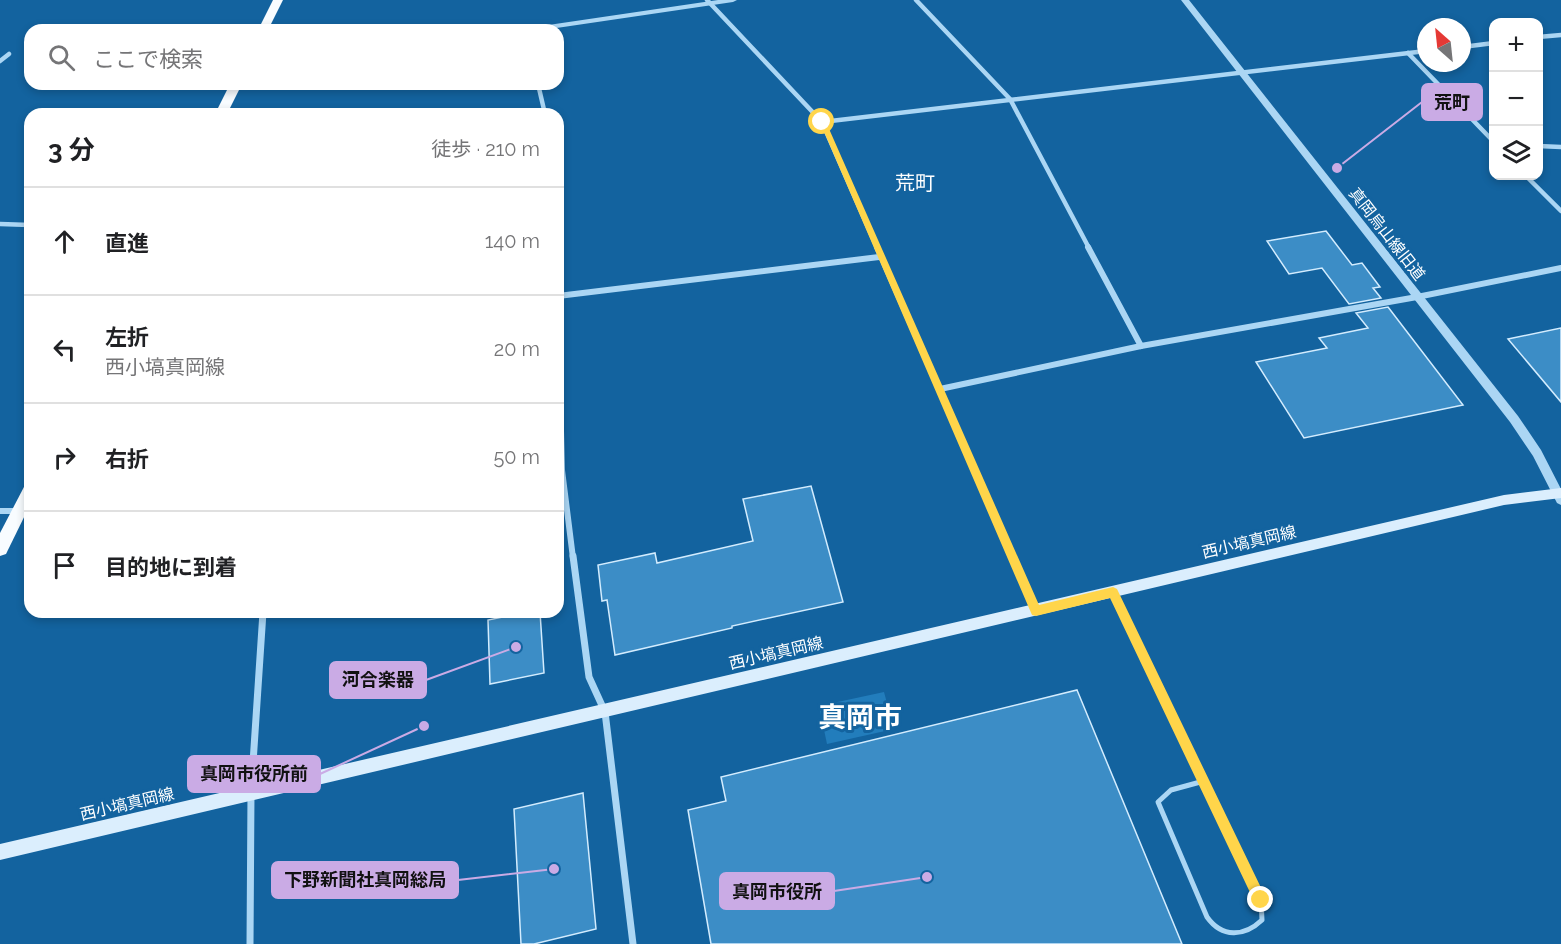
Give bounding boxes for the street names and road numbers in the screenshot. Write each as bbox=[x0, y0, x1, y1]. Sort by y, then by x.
street label: 真岡烏山線旧道 bbox=[1345, 184, 1429, 284]
street label: 西小塙真岡線 bbox=[1200, 522, 1298, 562]
street label: 西小塙真岡線 bbox=[727, 633, 825, 673]
street label: 西小塙真岡線 bbox=[78, 784, 176, 824]

